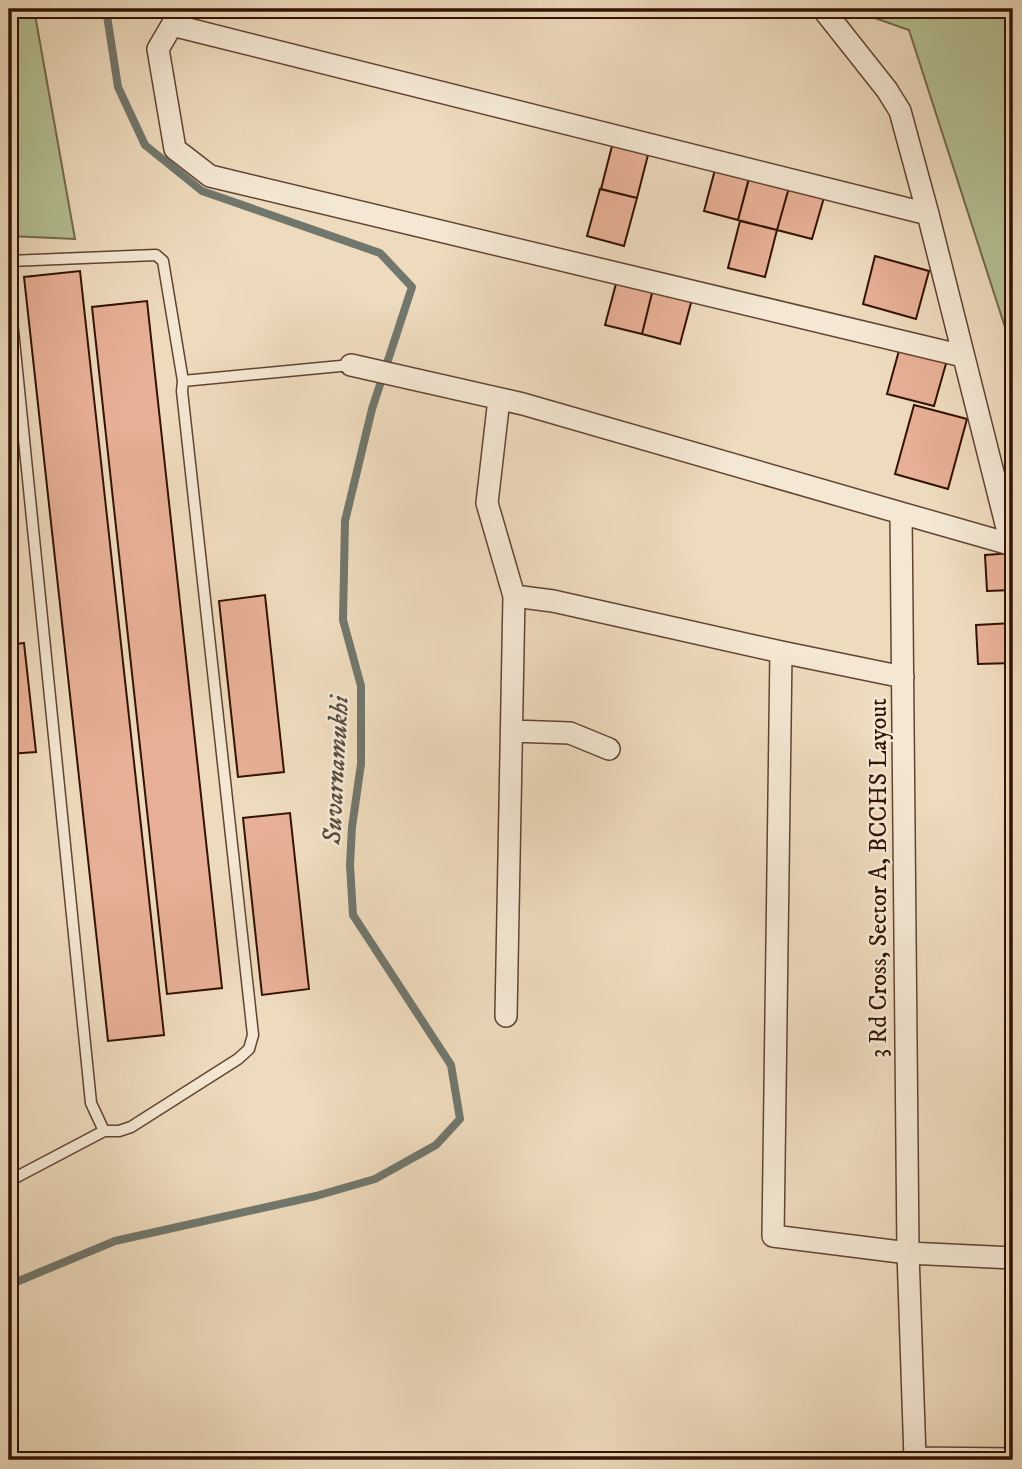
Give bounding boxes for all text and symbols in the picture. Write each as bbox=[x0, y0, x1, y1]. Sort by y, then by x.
water label: Suvarnamukhi bbox=[316, 693, 357, 846]
street label: 3 Rd Cross, Sector A, BCCHS Layout bbox=[864, 698, 894, 1058]

